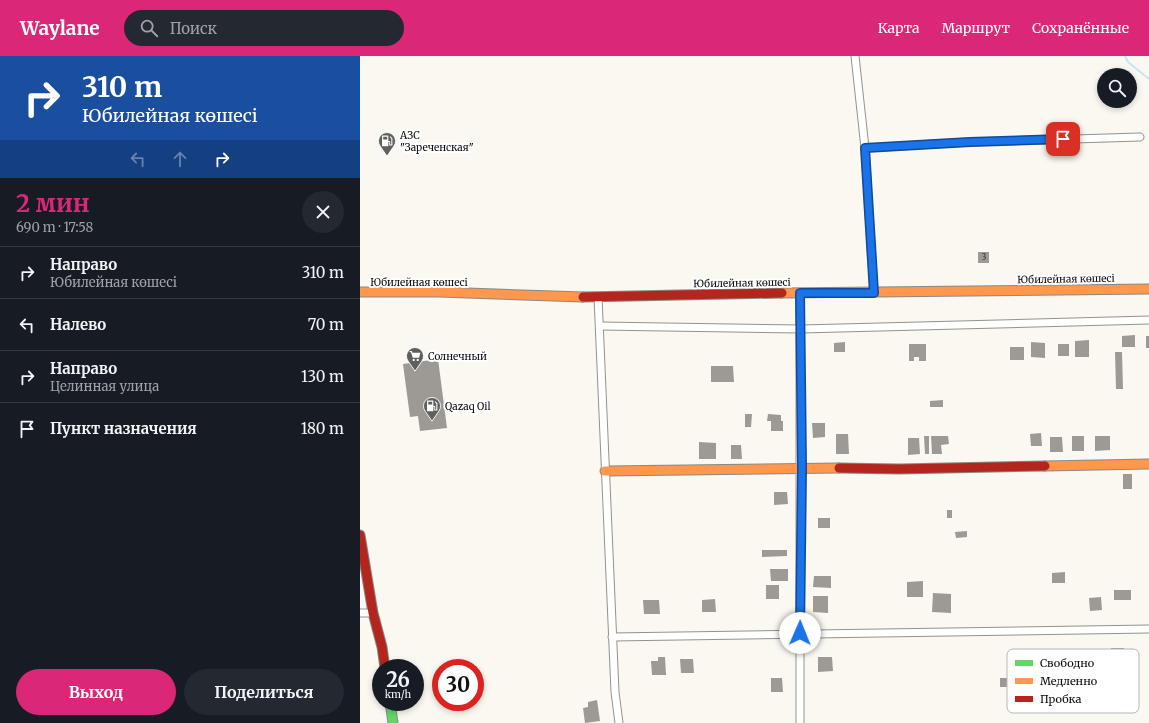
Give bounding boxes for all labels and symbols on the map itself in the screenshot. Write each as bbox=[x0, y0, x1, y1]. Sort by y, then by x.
pin bbox=[1046, 122, 1080, 156]
place label: АЗС "Зареченская" bbox=[399, 129, 474, 154]
fuel station icon: АЗС "Зареченская" bbox=[377, 131, 397, 156]
house number: 3 bbox=[982, 252, 987, 262]
street label: Юбилейная көшесі bbox=[1017, 272, 1115, 286]
street label: Юбилейная көшесі bbox=[370, 276, 468, 289]
street label: Юбилейная көшесі bbox=[693, 276, 791, 290]
supermarket icon: Солнечный bbox=[405, 346, 425, 371]
place label: Солнечный bbox=[428, 350, 487, 363]
fuel station icon: Qazaq Oil bbox=[422, 396, 442, 421]
place label: Qazaq Oil bbox=[445, 400, 491, 413]
position arrow bbox=[779, 612, 821, 654]
legend bbox=[1007, 649, 1139, 713]
text: Свободно bbox=[1040, 656, 1095, 670]
speed limit sign: 30 bbox=[432, 659, 484, 711]
text: Медленно bbox=[1040, 674, 1098, 688]
text: Пробка bbox=[1040, 692, 1082, 706]

